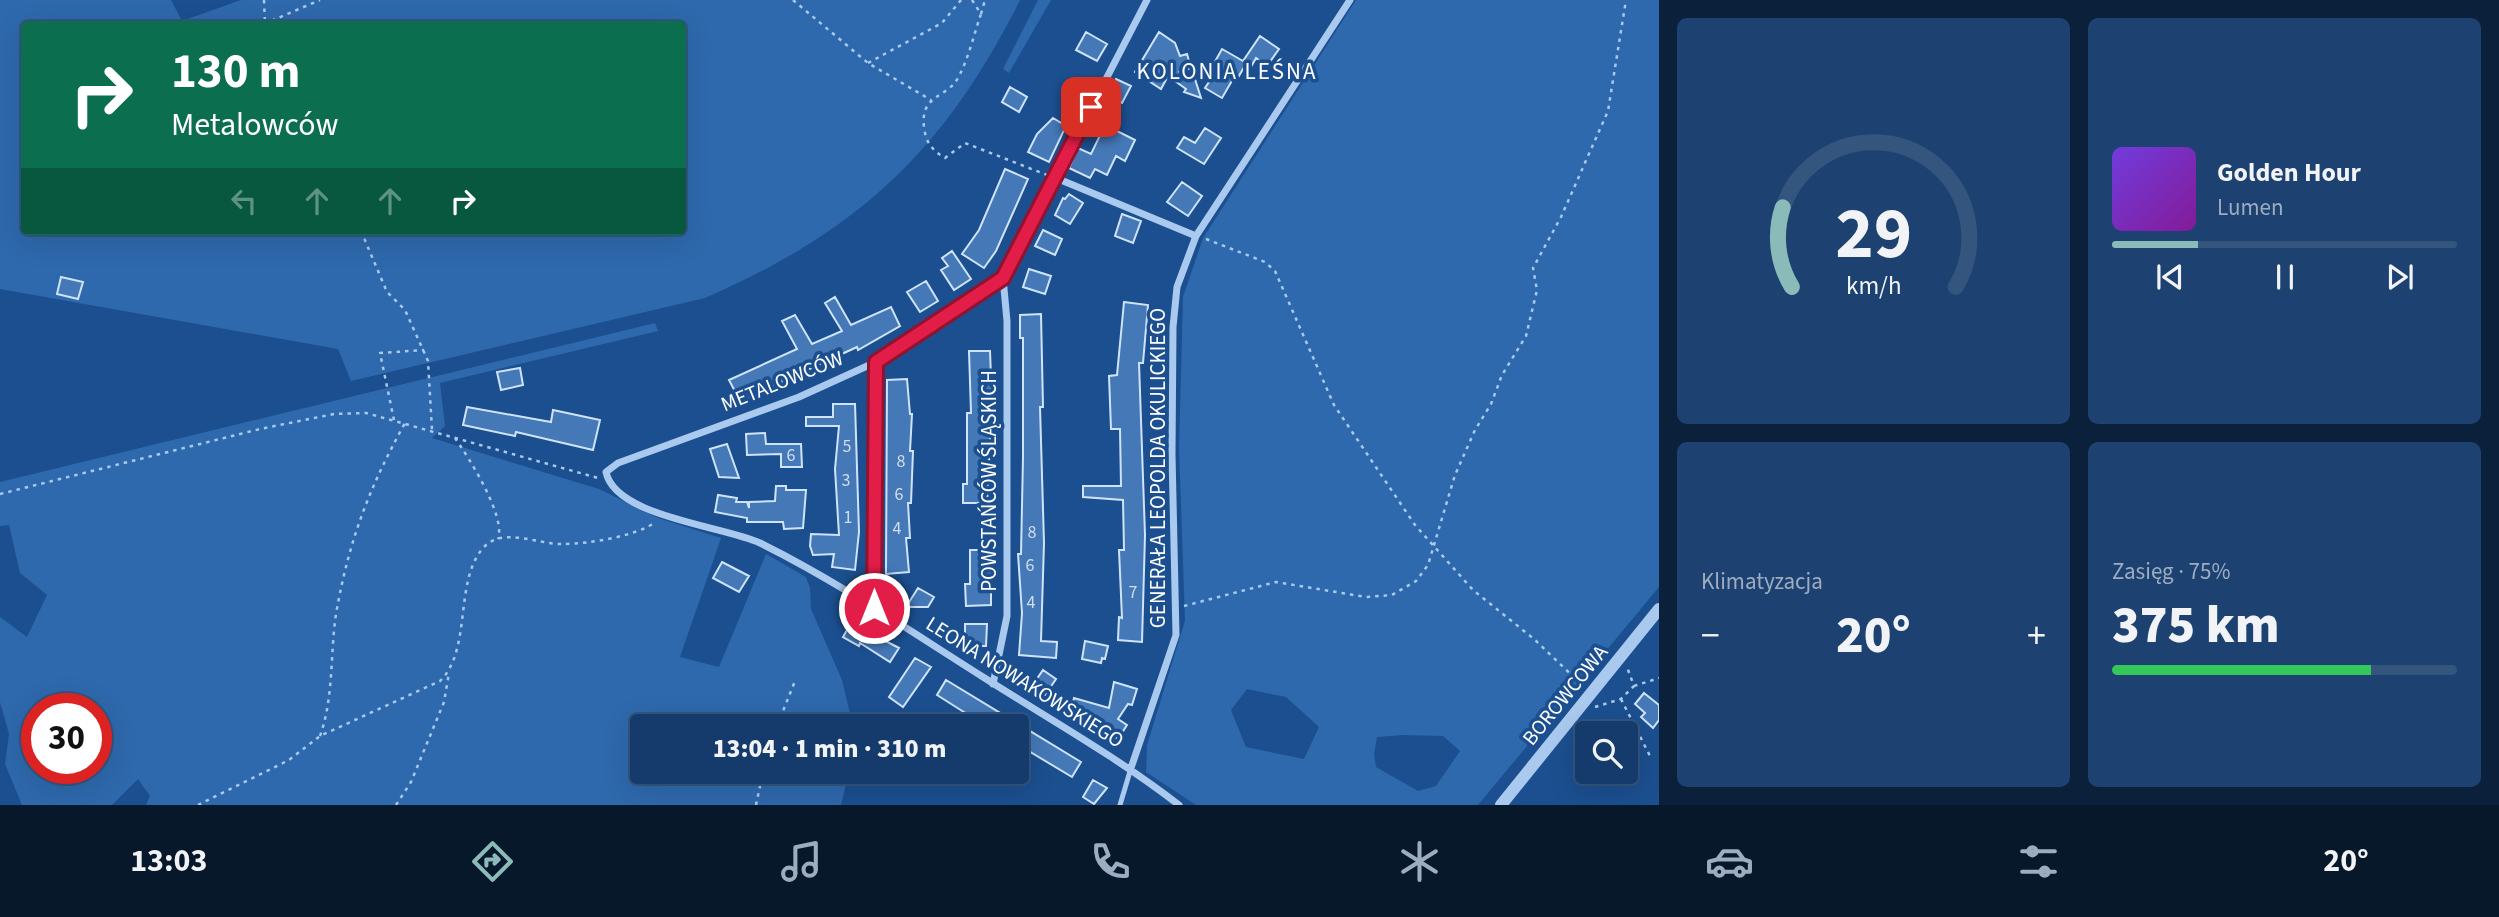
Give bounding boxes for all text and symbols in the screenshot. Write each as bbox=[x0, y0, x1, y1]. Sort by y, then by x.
text: 130 m bbox=[171, 37, 300, 107]
icon: right bbox=[56, 49, 147, 140]
district label: KOLONIA LEŚNA bbox=[1137, 55, 1317, 88]
pin bbox=[1061, 77, 1121, 137]
icon: arrive bbox=[1072, 88, 1110, 126]
text: Metalowców bbox=[171, 102, 339, 148]
text: Golden Hour bbox=[2217, 154, 2361, 191]
icon: left bbox=[225, 182, 263, 220]
icon: ahead bbox=[298, 182, 336, 220]
icon: ahead bbox=[371, 182, 409, 220]
icon: right bbox=[444, 182, 482, 220]
text: 29 bbox=[1835, 183, 1912, 287]
text: Lumen bbox=[2217, 191, 2284, 224]
icon: previous bbox=[2151, 258, 2189, 296]
icon: pause bbox=[2266, 258, 2304, 296]
icon: next bbox=[2381, 258, 2419, 296]
text: km/h bbox=[1846, 268, 1901, 304]
street label: GENERAŁA LEOPOLDA OKULICKIEGO bbox=[1143, 308, 1173, 628]
street label: METALOWCÓW bbox=[716, 343, 848, 419]
street label: POWSTAŃCÓW ŚLĄSKICH bbox=[974, 370, 1004, 592]
house number: 5 bbox=[843, 434, 852, 459]
house number: 6 bbox=[787, 443, 796, 468]
house number: 8 bbox=[897, 449, 906, 474]
house number: 3 bbox=[842, 468, 851, 493]
house number: 6 bbox=[895, 482, 904, 507]
house number: 1 bbox=[844, 505, 852, 530]
house number: 4 bbox=[893, 516, 902, 541]
house number: 8 bbox=[1028, 520, 1037, 545]
house number: 6 bbox=[1026, 553, 1035, 578]
text: Zasięg · 75% bbox=[2112, 555, 2230, 588]
text: Klimatyzacja bbox=[1701, 565, 1823, 598]
position arrow bbox=[837, 571, 911, 645]
house number: 7 bbox=[1129, 580, 1138, 605]
text: 375 km bbox=[2112, 589, 2280, 663]
house number: 4 bbox=[1027, 590, 1036, 615]
text: 20° bbox=[1836, 599, 1911, 673]
street label: LEONA NOWAKOWSKIEGO bbox=[920, 609, 1130, 755]
text: − bbox=[1701, 609, 1720, 663]
text: + bbox=[2027, 609, 2046, 663]
street label: BOROWCOWA bbox=[1515, 638, 1615, 752]
speed limit sign: 30 bbox=[21, 693, 112, 784]
map controls bbox=[1575, 721, 1638, 784]
button: search bbox=[1575, 721, 1638, 784]
text: 13:04 · 1 min · 310 m bbox=[713, 730, 946, 767]
icon: directions bbox=[468, 837, 517, 886]
icon: music bbox=[777, 837, 826, 886]
icon: phone bbox=[1086, 837, 1135, 886]
icon: climate bbox=[1395, 837, 1444, 886]
icon: car bbox=[1705, 837, 1754, 886]
icon: filters bbox=[2014, 837, 2063, 886]
text: 13:03 bbox=[130, 838, 207, 884]
text: 20° bbox=[2323, 838, 2369, 884]

